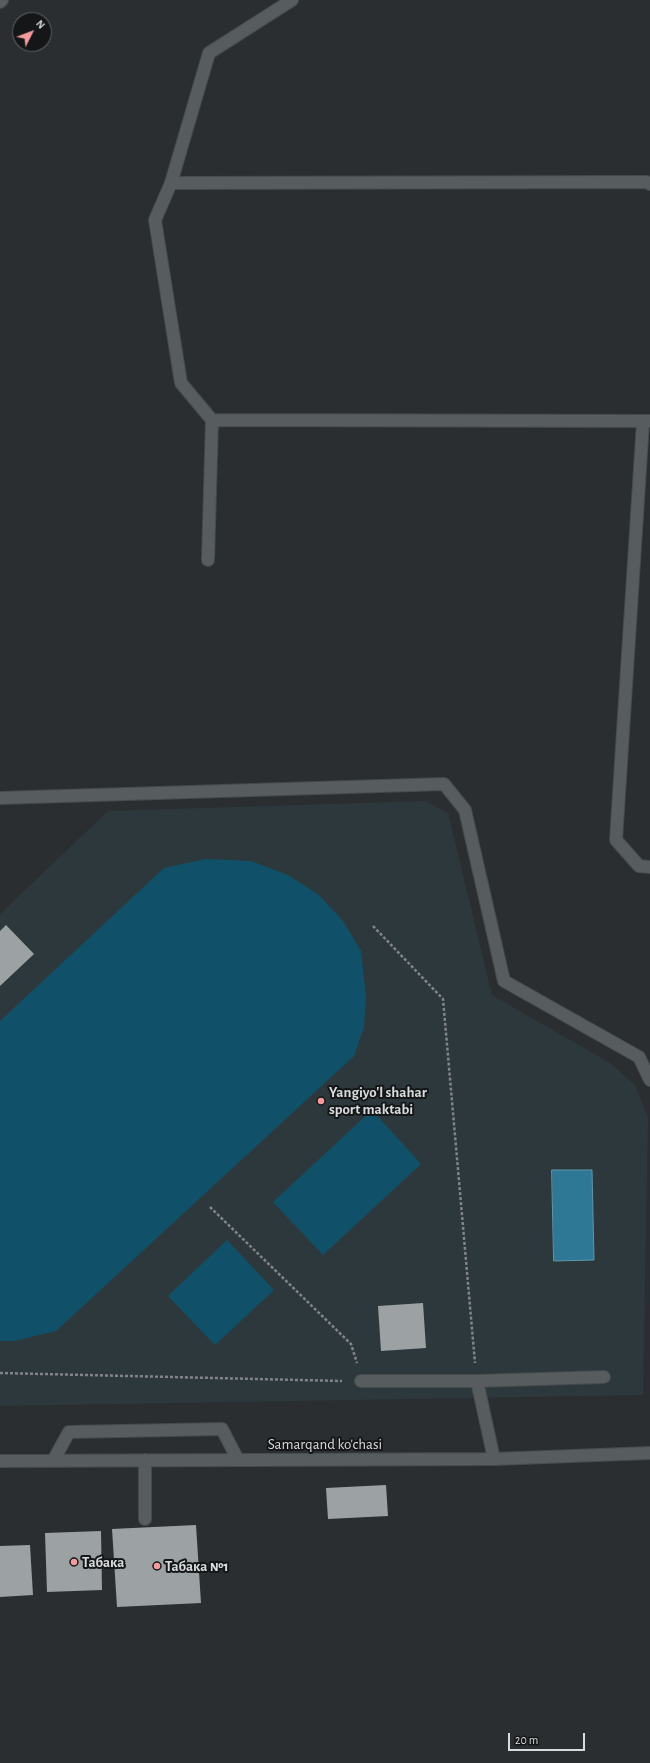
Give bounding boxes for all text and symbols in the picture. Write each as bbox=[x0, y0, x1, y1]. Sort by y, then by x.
north arrow bbox=[12, 12, 52, 52]
text: N bbox=[34, 18, 47, 31]
place label: Yangiyo'l shahar sport maktabi bbox=[329, 1083, 427, 1118]
marker: Yangiyo'l shahar sport maktabi bbox=[316, 1096, 326, 1106]
street label: Samarqand ko'chasi bbox=[268, 1435, 382, 1453]
place label: Табака bbox=[82, 1553, 124, 1571]
marker: Табака bbox=[69, 1557, 79, 1567]
place label: Табака №1 bbox=[165, 1557, 229, 1575]
marker: Табака №1 bbox=[152, 1561, 162, 1571]
scale bar bbox=[510, 1725, 587, 1751]
text: 20 m bbox=[515, 1734, 538, 1746]

